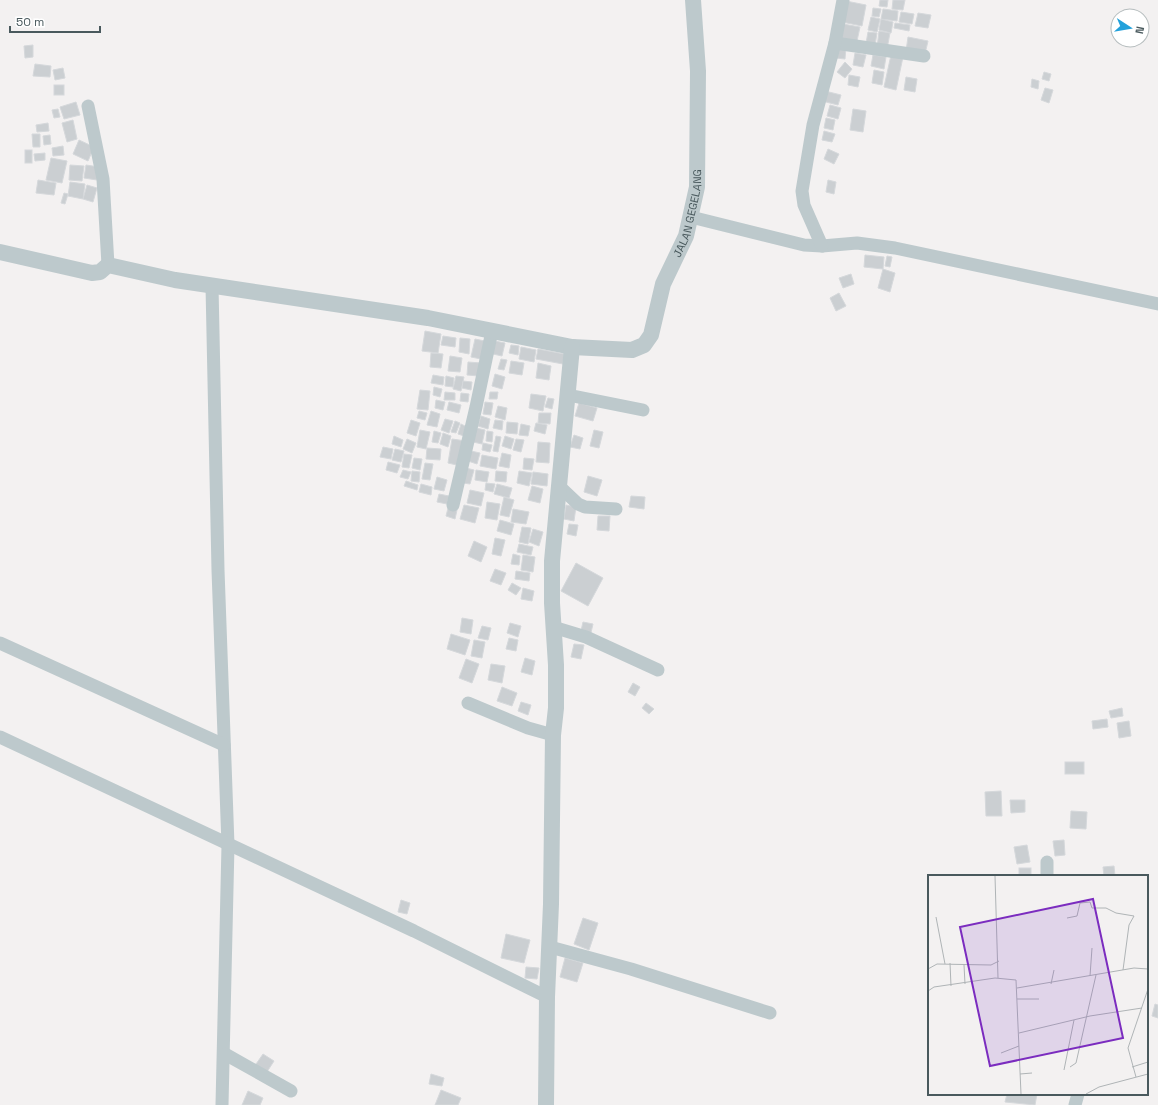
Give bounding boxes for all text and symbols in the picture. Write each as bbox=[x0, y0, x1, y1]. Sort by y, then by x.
scale bar bbox=[10, 8, 100, 34]
north arrow bbox=[1110, 8, 1150, 48]
text: 50 m bbox=[16, 14, 44, 30]
text: N bbox=[1132, 25, 1147, 35]
street label: JALAN GEGELANG bbox=[670, 169, 705, 259]
inset map bbox=[928, 875, 1148, 1095]

